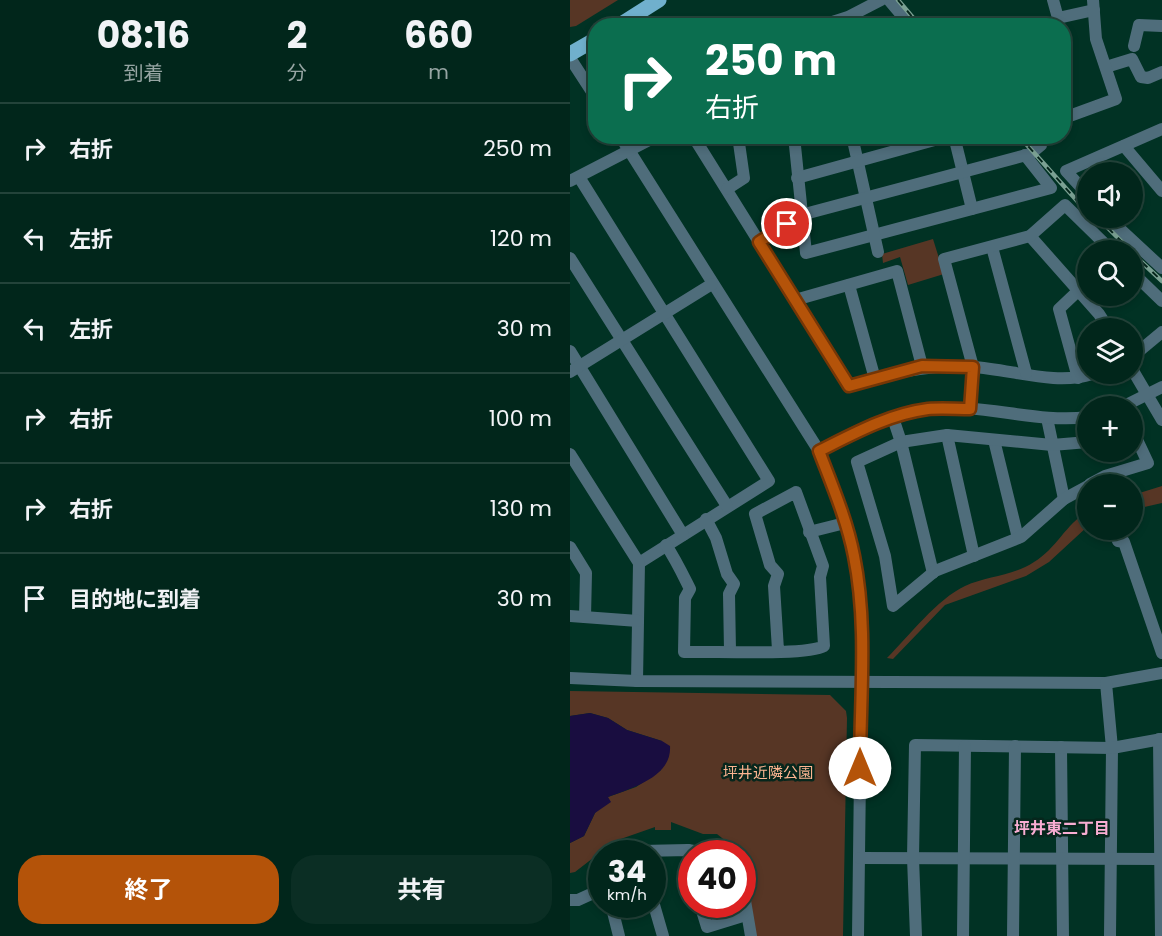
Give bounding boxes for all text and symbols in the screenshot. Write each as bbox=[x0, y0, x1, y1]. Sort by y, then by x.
text: 08:16 bbox=[97, 10, 190, 61]
text: 2 bbox=[287, 10, 307, 61]
text: 660 bbox=[404, 10, 473, 61]
text: 250 m bbox=[705, 31, 837, 90]
icon: right bbox=[606, 42, 684, 120]
text: m bbox=[428, 58, 449, 86]
text: 到着 bbox=[123, 59, 163, 87]
text: 分 bbox=[287, 59, 307, 87]
text: 右折 bbox=[705, 89, 759, 126]
icon: right bbox=[18, 132, 51, 165]
text: 250 m bbox=[483, 133, 552, 164]
text: 右折 bbox=[69, 134, 113, 165]
map controls bbox=[1077, 162, 1143, 540]
button: sound bbox=[1077, 162, 1143, 228]
pin bbox=[761, 198, 812, 249]
icon: arrive bbox=[770, 207, 803, 240]
icon: left bbox=[18, 222, 51, 255]
text: 120 m bbox=[490, 223, 552, 254]
text: 左折 bbox=[69, 224, 113, 255]
button: search bbox=[1077, 240, 1143, 306]
icon: left bbox=[18, 312, 51, 345]
text: 30 m bbox=[497, 313, 552, 344]
text: 左折 bbox=[69, 314, 113, 345]
button: layers bbox=[1077, 318, 1143, 384]
button: + bbox=[1077, 396, 1143, 462]
icon: right bbox=[18, 402, 51, 435]
text: 100 m bbox=[489, 403, 552, 434]
text: 右折 bbox=[69, 404, 113, 435]
button: − bbox=[1077, 474, 1143, 540]
icon: right bbox=[18, 492, 51, 525]
text: 130 m bbox=[490, 493, 552, 524]
text: 右折 bbox=[69, 494, 113, 525]
icon: arrive bbox=[18, 582, 51, 615]
text: 30 m bbox=[497, 583, 552, 614]
text: 目的地に到着 bbox=[69, 584, 201, 615]
position arrow bbox=[828, 736, 892, 800]
park label: 坪井近隣公園 bbox=[723, 762, 813, 783]
district label: 坪井東二丁目 bbox=[1014, 817, 1110, 840]
speed limit sign: 40 bbox=[678, 840, 756, 918]
text: 34 bbox=[608, 850, 646, 893]
button: 終了 bbox=[18, 855, 279, 924]
button: 共有 bbox=[291, 855, 552, 924]
text: km/h bbox=[607, 884, 647, 905]

